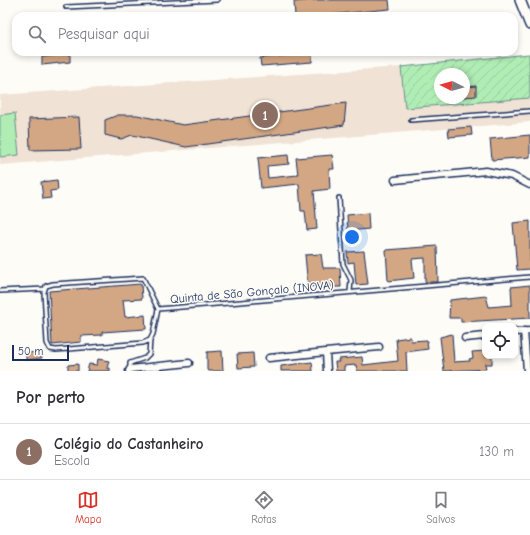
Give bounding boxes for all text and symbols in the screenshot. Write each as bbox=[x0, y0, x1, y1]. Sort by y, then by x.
search box bbox=[12, 12, 518, 56]
icon: search bbox=[26, 23, 48, 45]
text: Pesquisar aqui bbox=[58, 25, 150, 43]
north arrow bbox=[434, 68, 470, 104]
pin: 1 bbox=[252, 100, 278, 130]
your location bbox=[342, 227, 362, 247]
street label: Quinta de São Gonçalo (INOVA) bbox=[169, 278, 335, 306]
map controls bbox=[482, 323, 518, 359]
button: locate bbox=[482, 323, 518, 359]
scale bar bbox=[12, 343, 69, 362]
text: 50 m bbox=[18, 345, 43, 358]
text: Por perto bbox=[16, 388, 85, 407]
text: Colégio do Castanheiro bbox=[54, 435, 203, 453]
text: 1 bbox=[26, 444, 32, 459]
text: 130 m bbox=[479, 444, 514, 459]
text: Escola bbox=[54, 453, 90, 468]
tab: Mapa bbox=[75, 489, 101, 526]
tab: Rotas bbox=[251, 489, 276, 526]
tab: Salvos bbox=[426, 489, 455, 526]

